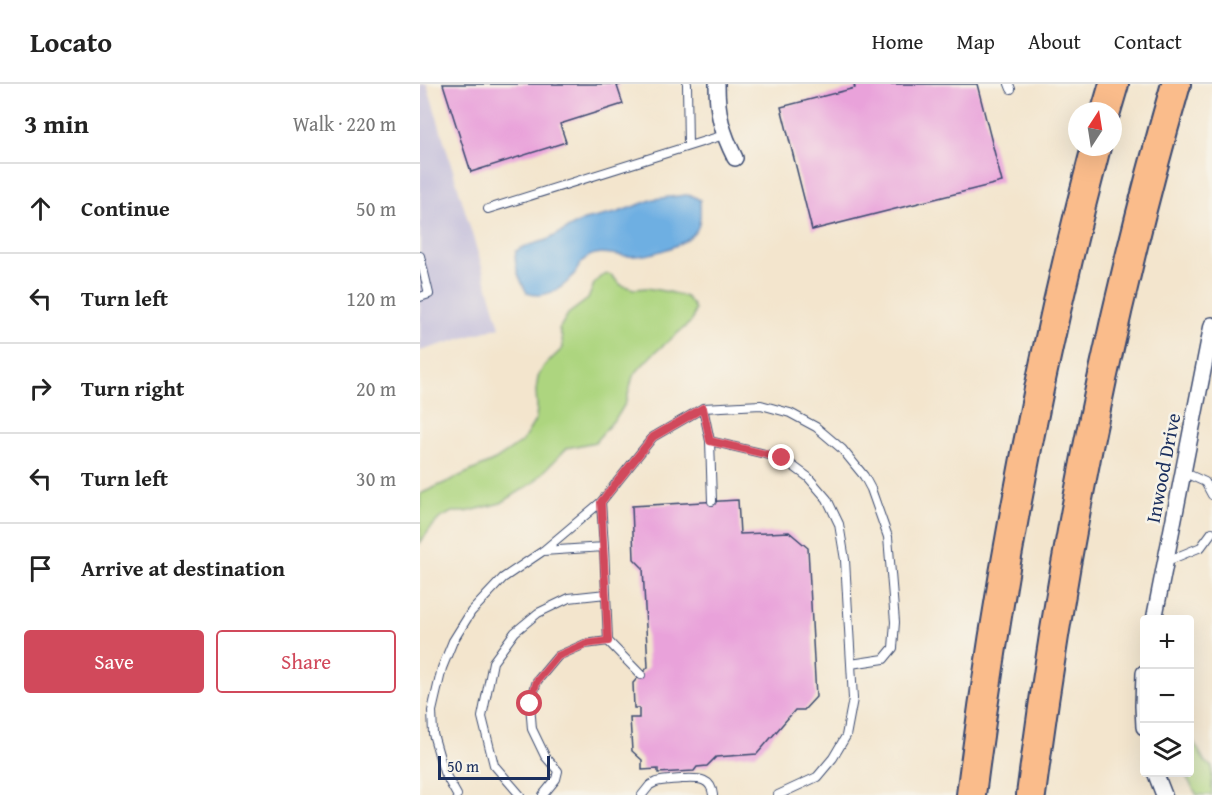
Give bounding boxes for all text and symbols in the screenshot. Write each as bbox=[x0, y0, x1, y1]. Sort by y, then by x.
text: Locato bbox=[30, 21, 112, 62]
text: Home bbox=[872, 26, 923, 57]
text: Map bbox=[956, 26, 995, 57]
text: About bbox=[1028, 26, 1081, 57]
text: Contact bbox=[1114, 26, 1182, 57]
north arrow bbox=[1068, 102, 1122, 156]
text: 3 min bbox=[24, 104, 89, 143]
text: Walk · 220 m bbox=[293, 109, 396, 138]
icon: ahead bbox=[24, 192, 57, 225]
text: Continue bbox=[81, 192, 170, 224]
text: 50 m bbox=[356, 194, 396, 223]
icon: left bbox=[24, 282, 57, 315]
text: Turn left bbox=[81, 282, 168, 314]
text: 120 m bbox=[346, 284, 396, 313]
icon: right bbox=[24, 372, 57, 405]
text: Turn right bbox=[81, 372, 184, 404]
text: 20 m bbox=[356, 374, 396, 403]
street label: Inwood Drive bbox=[1138, 410, 1187, 525]
route end bbox=[768, 444, 794, 470]
icon: left bbox=[24, 462, 57, 495]
text: Turn left bbox=[81, 462, 168, 494]
text: 30 m bbox=[356, 464, 396, 493]
icon: arrive bbox=[24, 552, 57, 585]
text: Arrive at destination bbox=[81, 552, 285, 584]
map controls bbox=[1140, 615, 1194, 777]
button: + bbox=[1140, 615, 1194, 669]
button: Save bbox=[24, 630, 204, 693]
button: Share bbox=[216, 630, 396, 693]
button: − bbox=[1140, 669, 1194, 723]
route start bbox=[516, 690, 542, 716]
button: layers bbox=[1140, 723, 1194, 777]
scale bar bbox=[438, 753, 550, 780]
text: 50 m bbox=[447, 754, 479, 778]

